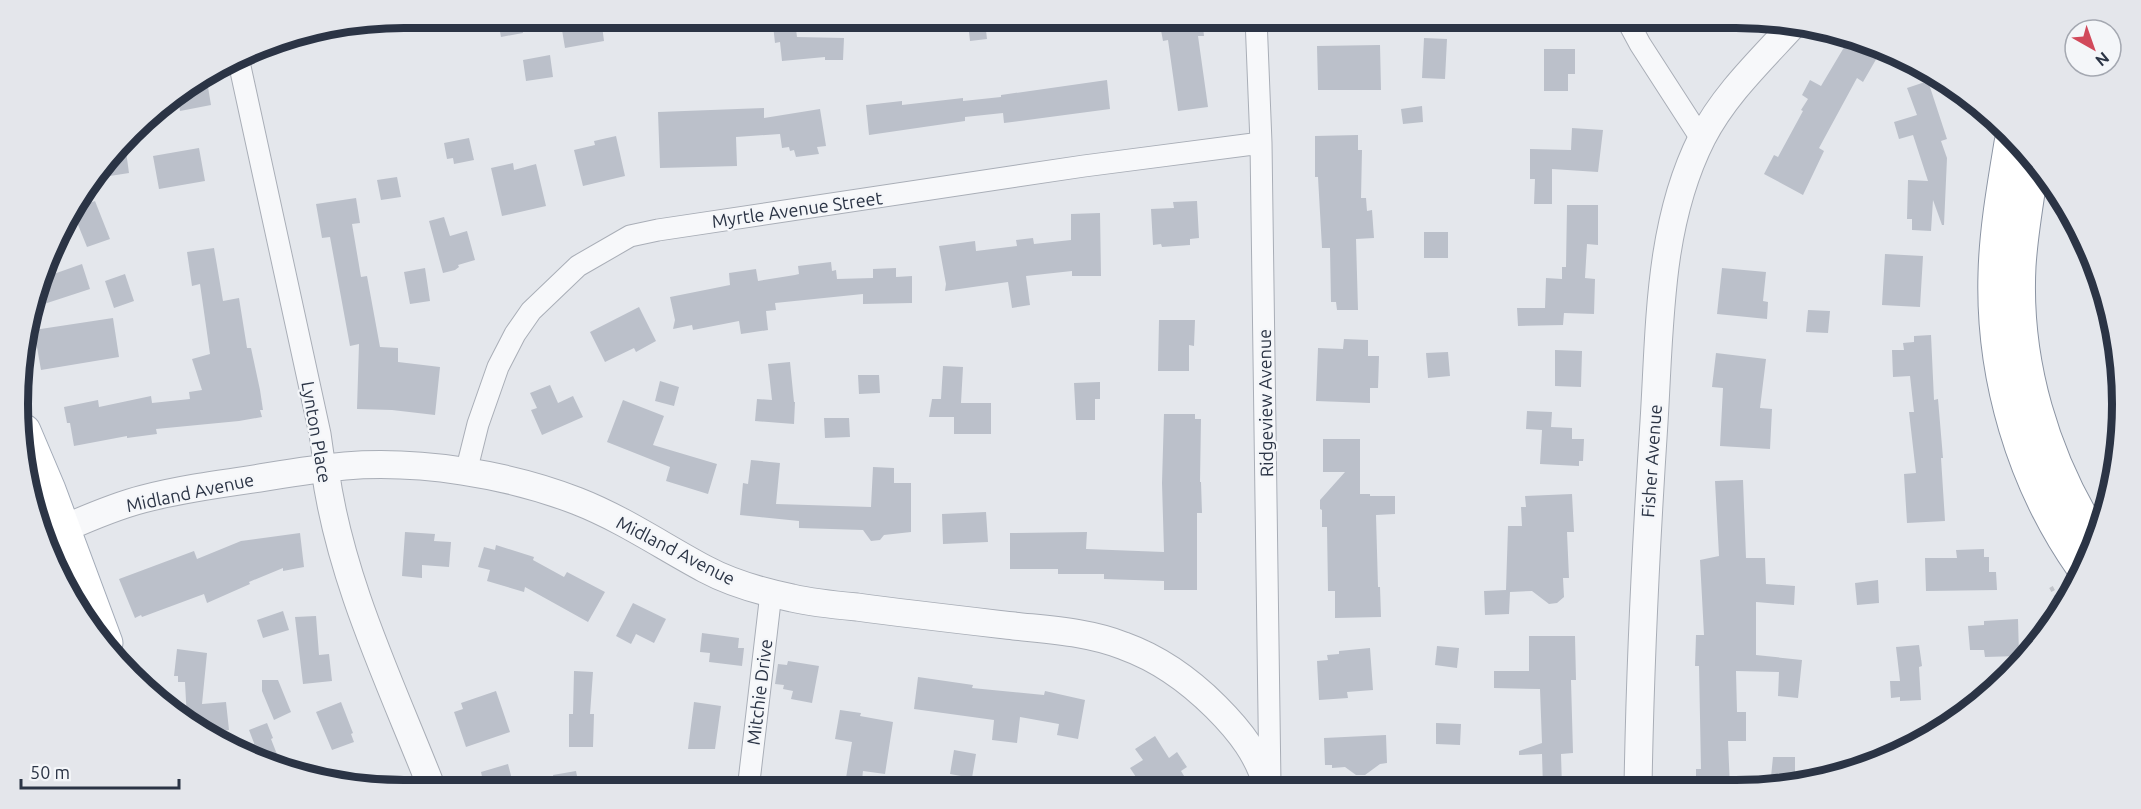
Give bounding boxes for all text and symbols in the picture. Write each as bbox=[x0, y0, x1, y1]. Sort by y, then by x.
north arrow bbox=[2063, 18, 2123, 78]
text: N bbox=[2092, 49, 2113, 70]
street label: Myrtle Avenue Street bbox=[710, 187, 884, 231]
street label: Ridgeview Avenue bbox=[1254, 329, 1276, 477]
street label: Lynton Place bbox=[298, 380, 336, 484]
street label: Fisher Avenue bbox=[1637, 404, 1665, 518]
street label: Midland Avenue bbox=[124, 469, 256, 515]
street label: Midland Avenue bbox=[613, 512, 739, 588]
street label: Mitchie Drive bbox=[743, 638, 775, 746]
scale bar bbox=[21, 752, 178, 790]
text: 50 m bbox=[30, 762, 70, 782]

